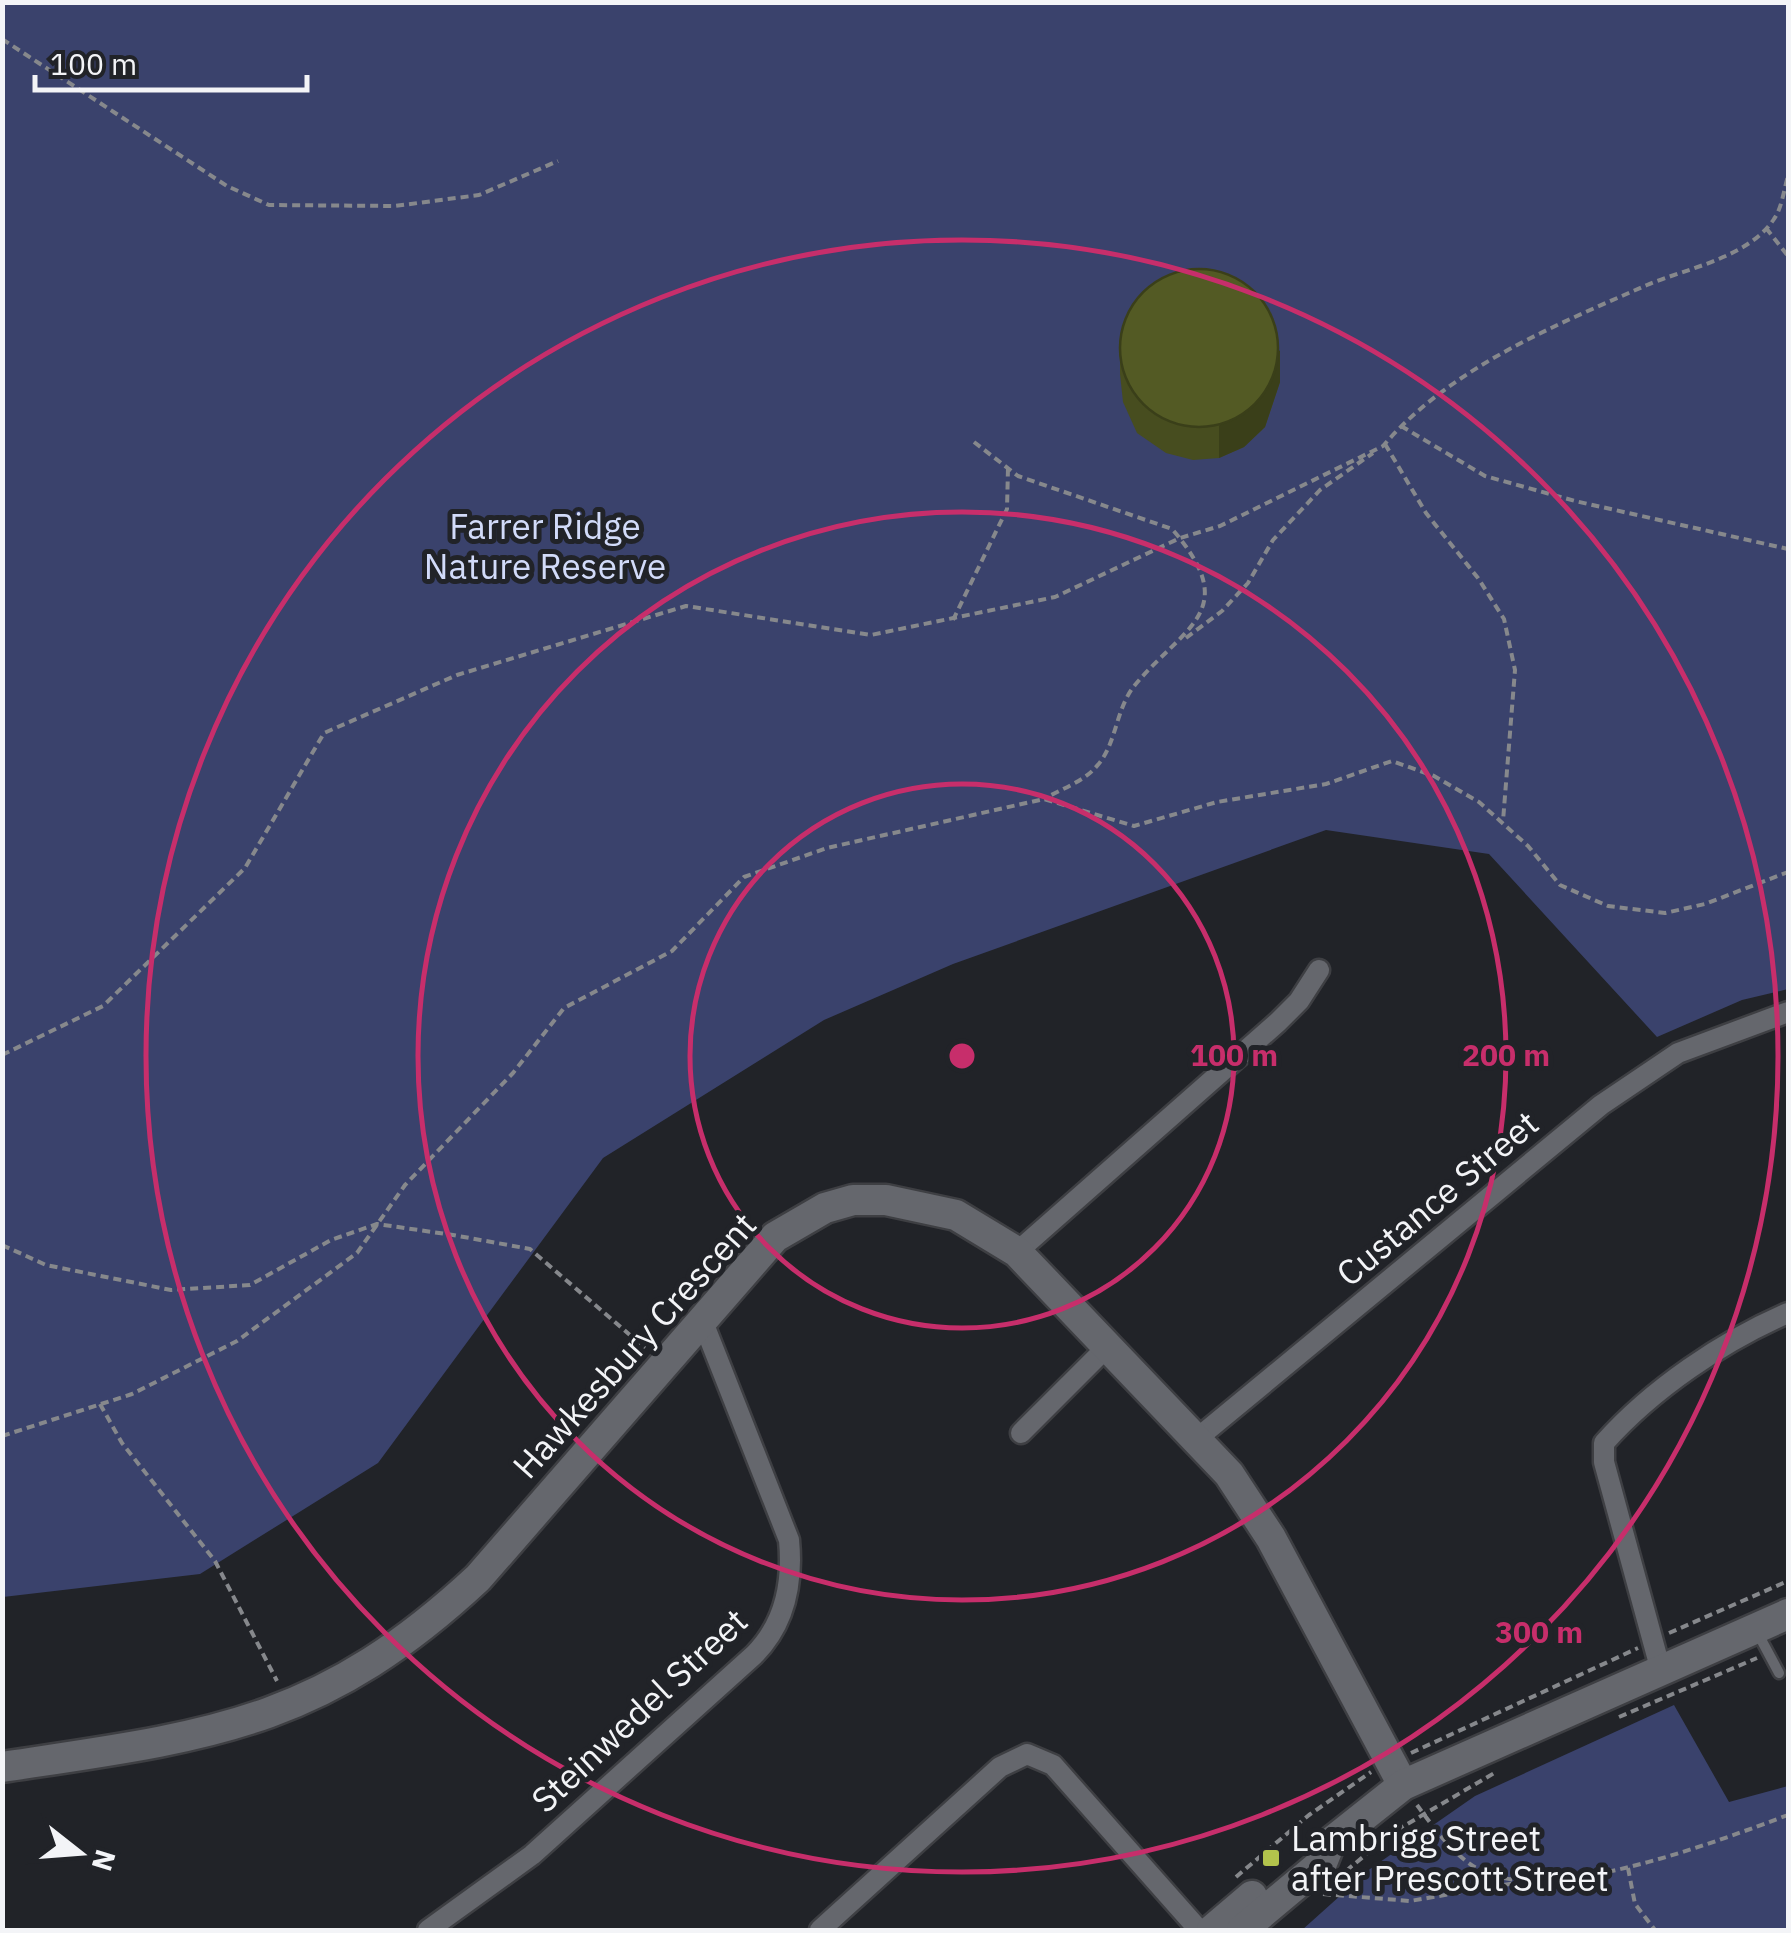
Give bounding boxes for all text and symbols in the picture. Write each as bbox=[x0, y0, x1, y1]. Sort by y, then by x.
scale bar bbox=[35, 30, 308, 92]
text: 100 m bbox=[50, 44, 137, 83]
park label: Farrer Ridge Nature Reserve bbox=[424, 503, 666, 589]
text: 100 m bbox=[1190, 1035, 1278, 1074]
text: 200 m bbox=[1462, 1035, 1550, 1074]
centre of rings bbox=[944, 1038, 980, 1074]
street label: Custance Street bbox=[1326, 1100, 1548, 1296]
street label: Hawkesbury Crescent bbox=[502, 1202, 766, 1488]
street label: Steinwedel Street bbox=[521, 1598, 757, 1822]
text: 300 m bbox=[1495, 1612, 1583, 1651]
north arrow bbox=[30, 1803, 130, 1903]
place label: Lambrigg Street after Prescott Street bbox=[1291, 1815, 1609, 1901]
text: N bbox=[84, 1845, 125, 1876]
marker: Lambrigg Street after Prescott Street bbox=[1260, 1847, 1282, 1869]

